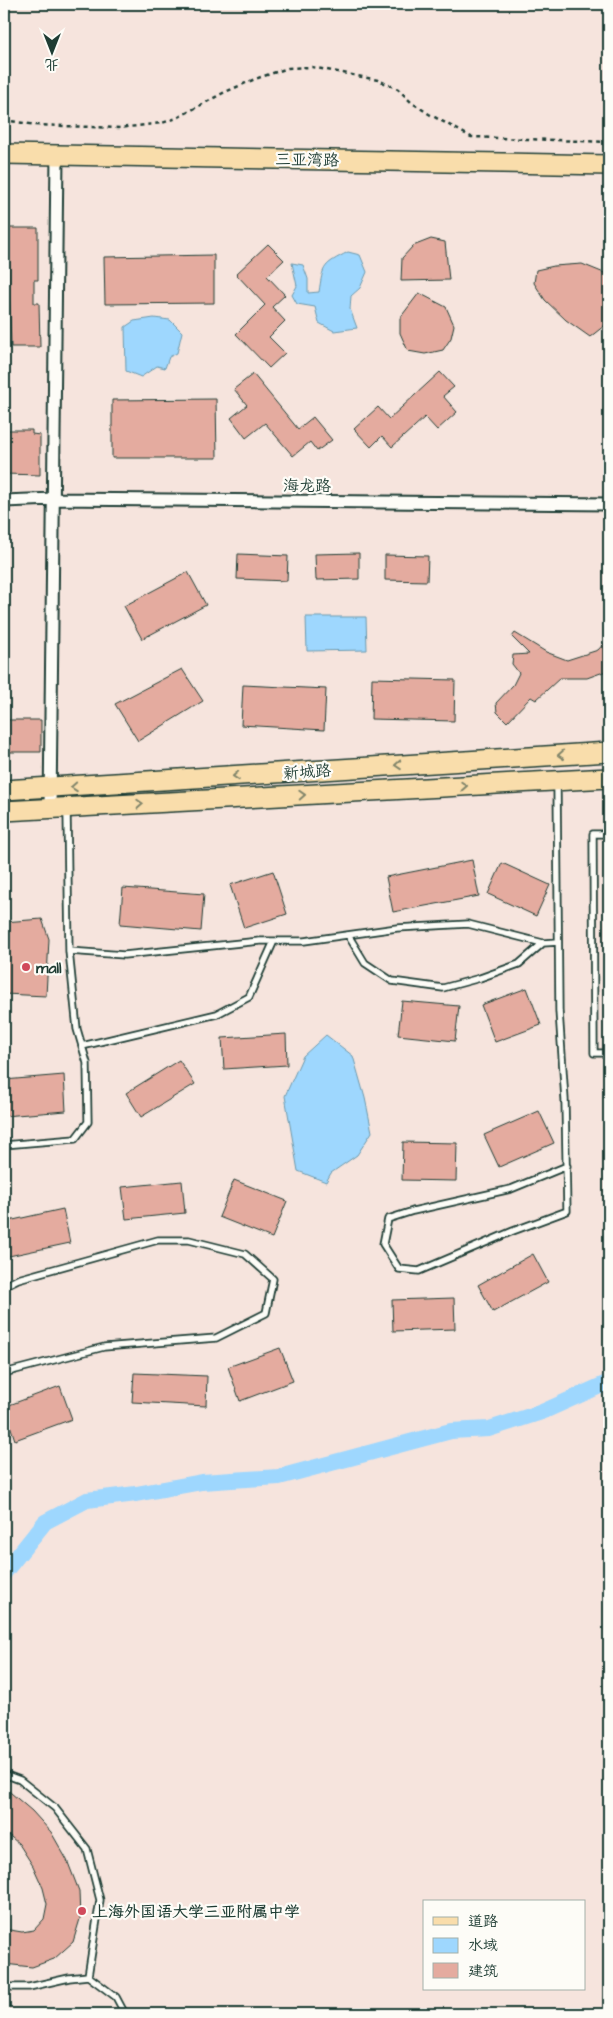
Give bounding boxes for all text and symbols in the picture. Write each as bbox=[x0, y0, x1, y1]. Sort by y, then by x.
north arrow bbox=[28, 28, 78, 78]
text: 北 bbox=[45, 54, 59, 74]
street label: 三亚湾路 bbox=[275, 148, 339, 172]
street label: 海龙路 bbox=[283, 475, 331, 497]
one-way arrow bbox=[556, 749, 564, 760]
street label: 新城路 bbox=[282, 759, 332, 785]
one-way arrow bbox=[394, 760, 402, 771]
one-way arrow bbox=[232, 771, 240, 782]
one-way arrow bbox=[70, 781, 78, 792]
one-way arrow bbox=[461, 781, 469, 792]
one-way arrow bbox=[298, 790, 306, 801]
one-way arrow bbox=[136, 799, 144, 810]
place label: mall bbox=[36, 957, 62, 979]
marker: mall bbox=[20, 961, 32, 973]
legend bbox=[423, 1900, 586, 1990]
place label: 上海外国语大学三亚附属中学 bbox=[92, 1901, 300, 1923]
marker: 上海外国语大学三亚附属中学 bbox=[76, 1905, 88, 1917]
text: 道路 bbox=[468, 1911, 498, 1932]
text: 水域 bbox=[468, 1935, 498, 1956]
text: 建筑 bbox=[468, 1961, 498, 1982]

